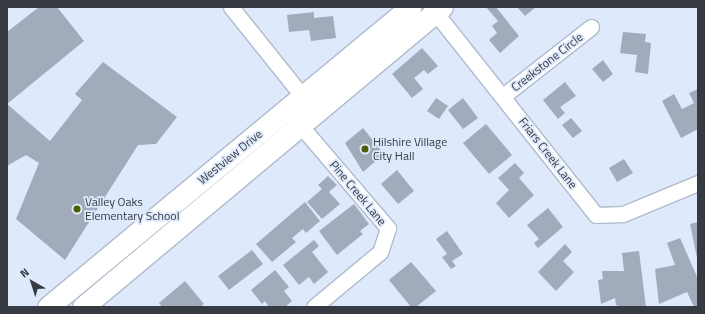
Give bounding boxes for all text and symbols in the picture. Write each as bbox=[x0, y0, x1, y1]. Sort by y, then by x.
street label: Creekstone Circle bbox=[508, 30, 586, 94]
street label: Friars Creek Lane bbox=[516, 114, 580, 192]
street label: Westview Drive bbox=[195, 127, 265, 187]
place label: Hilshire Village City Hall bbox=[373, 135, 447, 163]
marker: Hilshire Village City Hall bbox=[360, 144, 370, 154]
street label: Pine Creek Lane bbox=[327, 158, 389, 228]
place label: Valley Oaks Elementary School bbox=[85, 195, 179, 223]
marker: Valley Oaks Elementary School bbox=[72, 204, 82, 214]
north arrow bbox=[12, 262, 52, 302]
text: N bbox=[16, 264, 32, 281]

